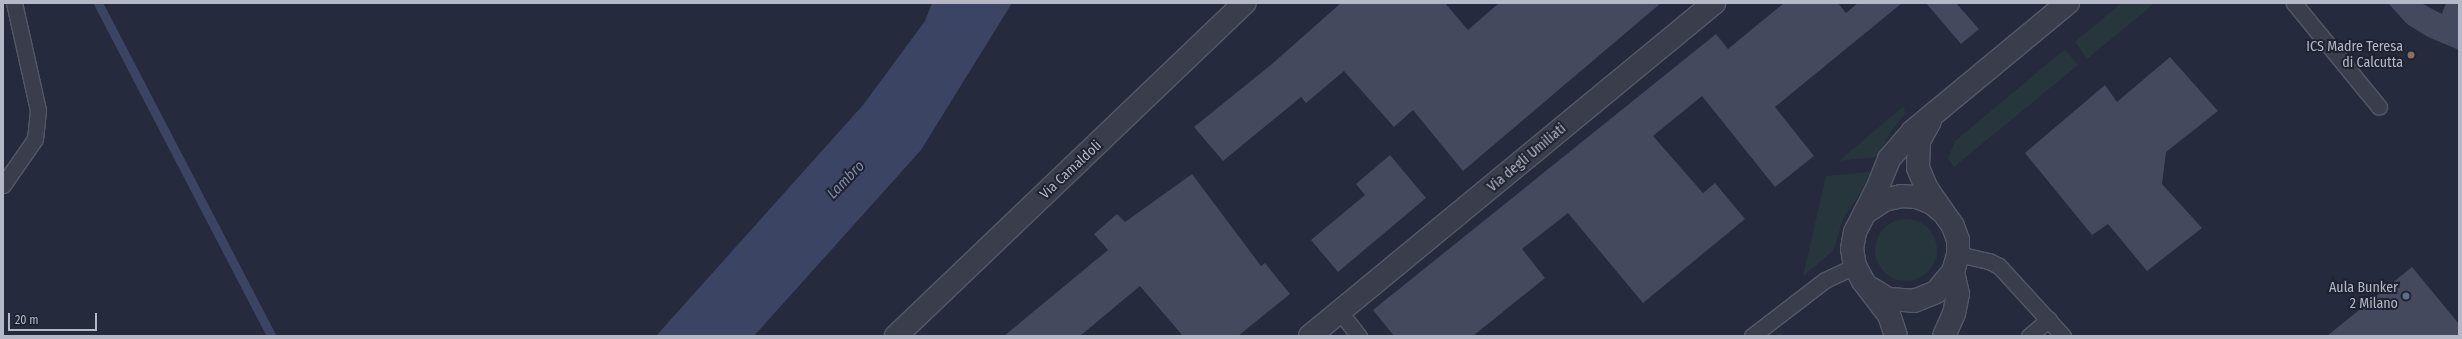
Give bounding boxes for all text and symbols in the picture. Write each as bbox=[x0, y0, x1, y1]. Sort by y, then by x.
place label: ICS Madre Teresa di Calcutta bbox=[2306, 39, 2403, 72]
marker: ICS Madre Teresa di Calcutta bbox=[2406, 50, 2416, 60]
street label: Via degli Umiliati bbox=[1484, 120, 1570, 196]
street label: Via Camaldoli bbox=[1037, 137, 1105, 203]
water label: Lambro bbox=[824, 157, 868, 203]
place label: Aula Bunker 2 Milano bbox=[2329, 280, 2398, 312]
marker: Aula Bunker 2 Milano bbox=[2401, 291, 2411, 301]
scale bar bbox=[10, 305, 99, 331]
text: 20 m bbox=[15, 313, 39, 327]

